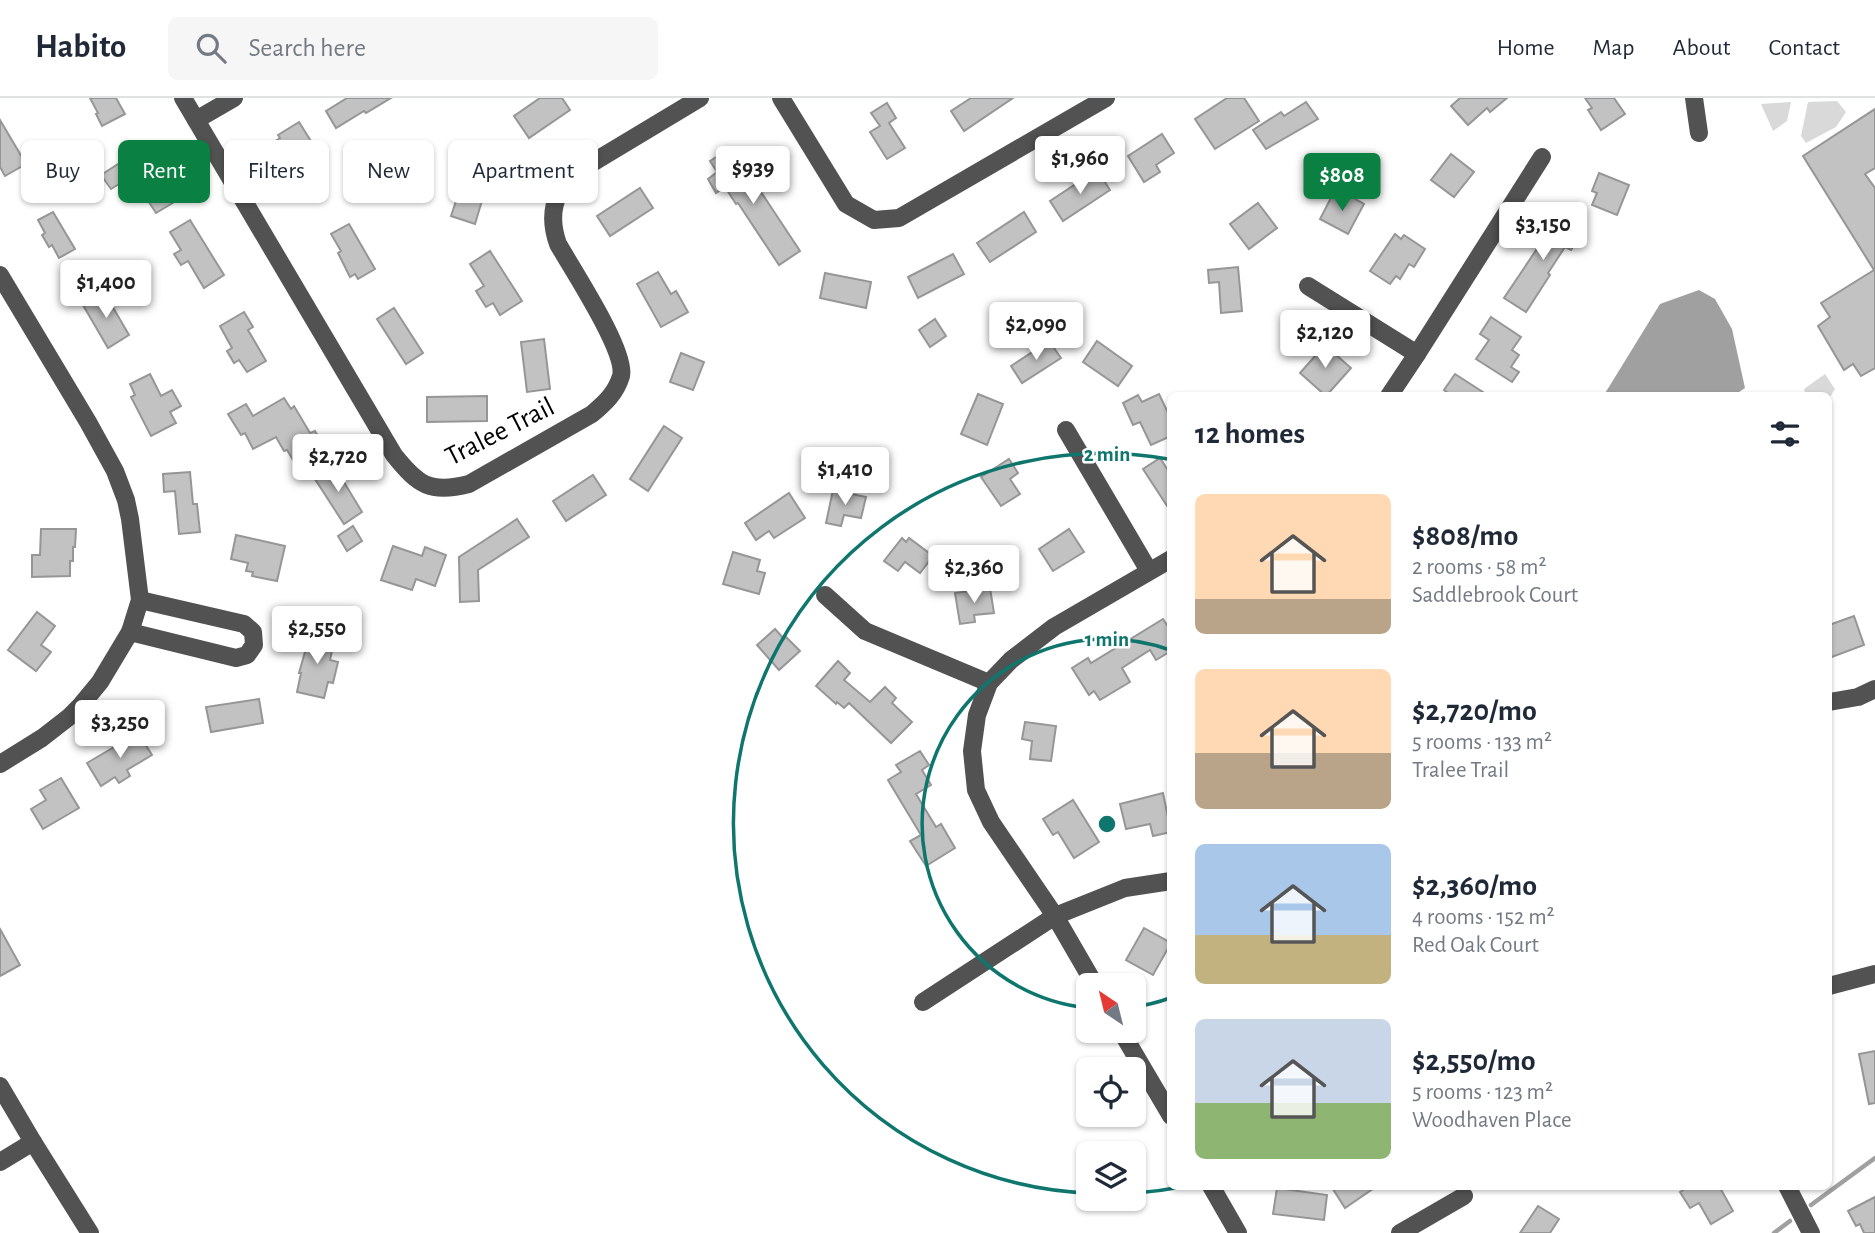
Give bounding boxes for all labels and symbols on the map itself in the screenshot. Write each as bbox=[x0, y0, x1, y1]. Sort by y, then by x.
pin: $1,960 bbox=[1023, 136, 1137, 196]
pin: $939 bbox=[712, 146, 794, 206]
pin: $808 bbox=[1301, 153, 1383, 213]
pin: $3,150 bbox=[1486, 202, 1600, 262]
pin: $1,400 bbox=[49, 260, 163, 320]
pin: $2,090 bbox=[979, 302, 1093, 362]
pin: $2,120 bbox=[1268, 310, 1382, 370]
street label: Tralee Trail bbox=[441, 393, 559, 471]
pin: $2,720 bbox=[281, 434, 395, 494]
text: 2 min bbox=[1084, 444, 1130, 465]
pin: $1,410 bbox=[788, 448, 902, 507]
pin: $2,360 bbox=[917, 546, 1031, 605]
pin: $2,550 bbox=[260, 606, 374, 666]
text: 1 min bbox=[1085, 629, 1129, 650]
pin: $3,250 bbox=[63, 700, 177, 760]
centre of rings bbox=[1095, 812, 1119, 836]
north arrow bbox=[1076, 973, 1146, 1043]

